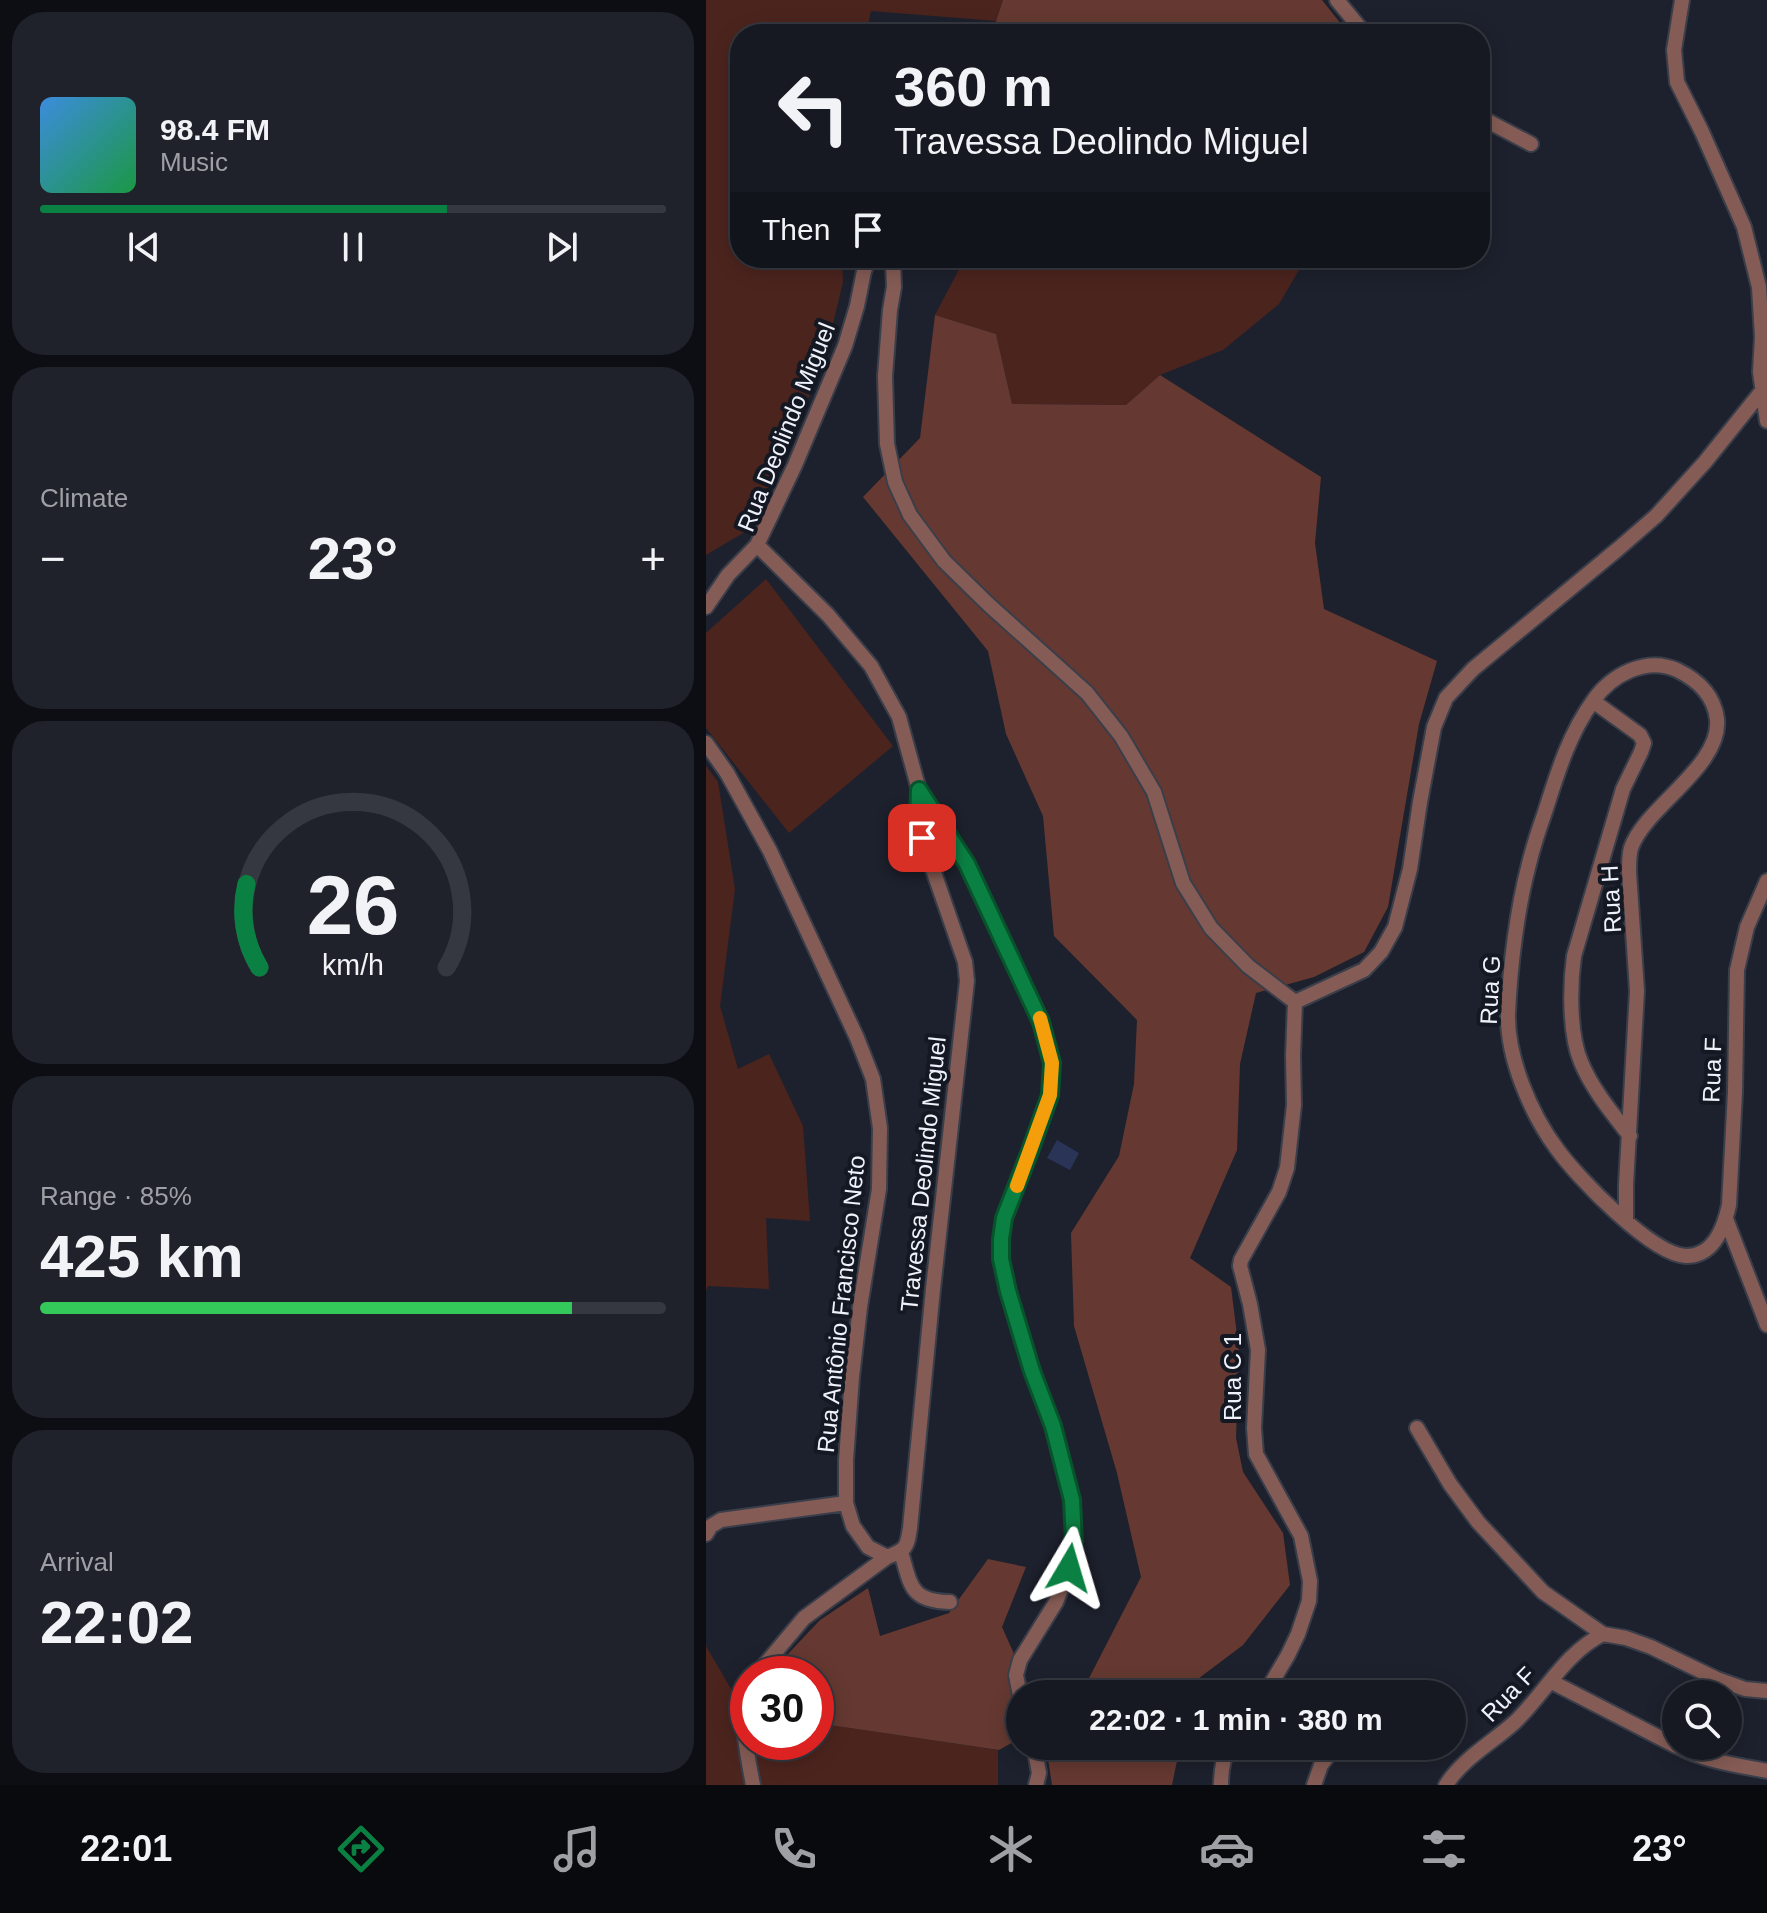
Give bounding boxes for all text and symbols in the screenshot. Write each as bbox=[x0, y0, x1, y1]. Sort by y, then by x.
text: 360 m bbox=[894, 55, 1053, 118]
icon: left bbox=[762, 56, 866, 160]
text: 98.4 FM bbox=[160, 113, 270, 146]
text: Travessa Deolindo Miguel bbox=[894, 121, 1309, 162]
text: Music bbox=[160, 147, 228, 177]
icon: arrive bbox=[846, 208, 890, 252]
text: Then bbox=[762, 213, 830, 246]
icon: previous bbox=[122, 225, 166, 269]
icon: pause bbox=[331, 225, 375, 269]
icon: next bbox=[540, 225, 584, 269]
street label: Rua Deolindo Miguel bbox=[732, 319, 840, 535]
text: Climate bbox=[40, 483, 128, 513]
text: 23° bbox=[308, 525, 398, 592]
text: − bbox=[40, 534, 66, 583]
text: + bbox=[640, 534, 666, 583]
pin bbox=[888, 804, 956, 872]
icon: arrive bbox=[900, 816, 944, 860]
text: 26 bbox=[307, 859, 399, 952]
street label: Rua H bbox=[1596, 864, 1626, 934]
text: km/h bbox=[322, 950, 384, 982]
street label: Rua G bbox=[1475, 955, 1505, 1025]
street label: Travessa Deolindo Miguel bbox=[895, 1035, 951, 1313]
street label: Rua F bbox=[1697, 1037, 1727, 1103]
street label: Rua Antônio Francisco Neto bbox=[812, 1154, 870, 1454]
text: Range · 85% bbox=[40, 1181, 192, 1211]
text: 425 km bbox=[40, 1223, 244, 1290]
street label: Rua C 1 bbox=[1219, 1333, 1246, 1421]
position arrow bbox=[1027, 1526, 1111, 1610]
text: Arrival bbox=[40, 1547, 114, 1577]
text: 22:02 bbox=[40, 1589, 193, 1656]
speed limit sign: 30 bbox=[730, 1656, 834, 1760]
street label: Rua F bbox=[1476, 1661, 1540, 1727]
map controls bbox=[1662, 1680, 1742, 1760]
button: search bbox=[1662, 1680, 1742, 1760]
text: 22:02 · 1 min · 380 m bbox=[1089, 1703, 1383, 1736]
icon: directions bbox=[333, 1821, 389, 1877]
icon: music bbox=[549, 1821, 605, 1877]
icon: phone bbox=[766, 1821, 822, 1877]
icon: climate bbox=[983, 1821, 1039, 1877]
icon: car bbox=[1199, 1821, 1255, 1877]
icon: filters bbox=[1416, 1821, 1472, 1877]
text: 22:01 bbox=[80, 1828, 172, 1869]
text: 23° bbox=[1632, 1828, 1687, 1869]

